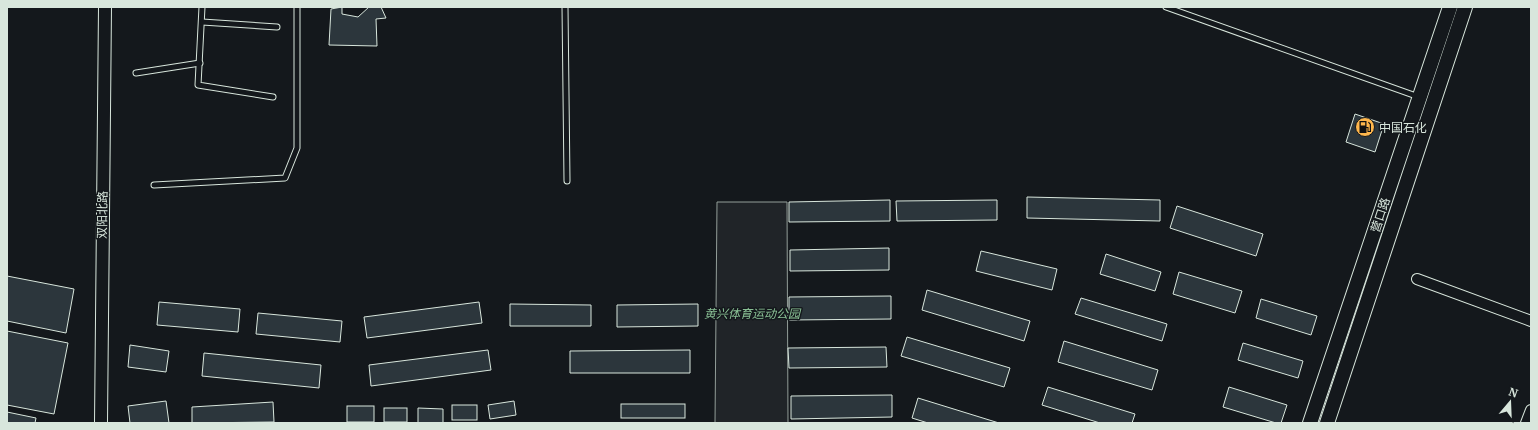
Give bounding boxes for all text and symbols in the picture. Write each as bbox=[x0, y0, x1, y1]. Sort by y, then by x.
fuel station icon: 中国石化 bbox=[1354, 116, 1376, 138]
place label: 中国石化 bbox=[1379, 120, 1427, 135]
street label: 双阳北路 bbox=[94, 191, 110, 239]
street label: 营口路 bbox=[1367, 196, 1393, 234]
park label: 黄兴体育运动公园 bbox=[704, 306, 802, 321]
north arrow bbox=[1490, 382, 1530, 422]
text: N bbox=[1507, 385, 1520, 401]

